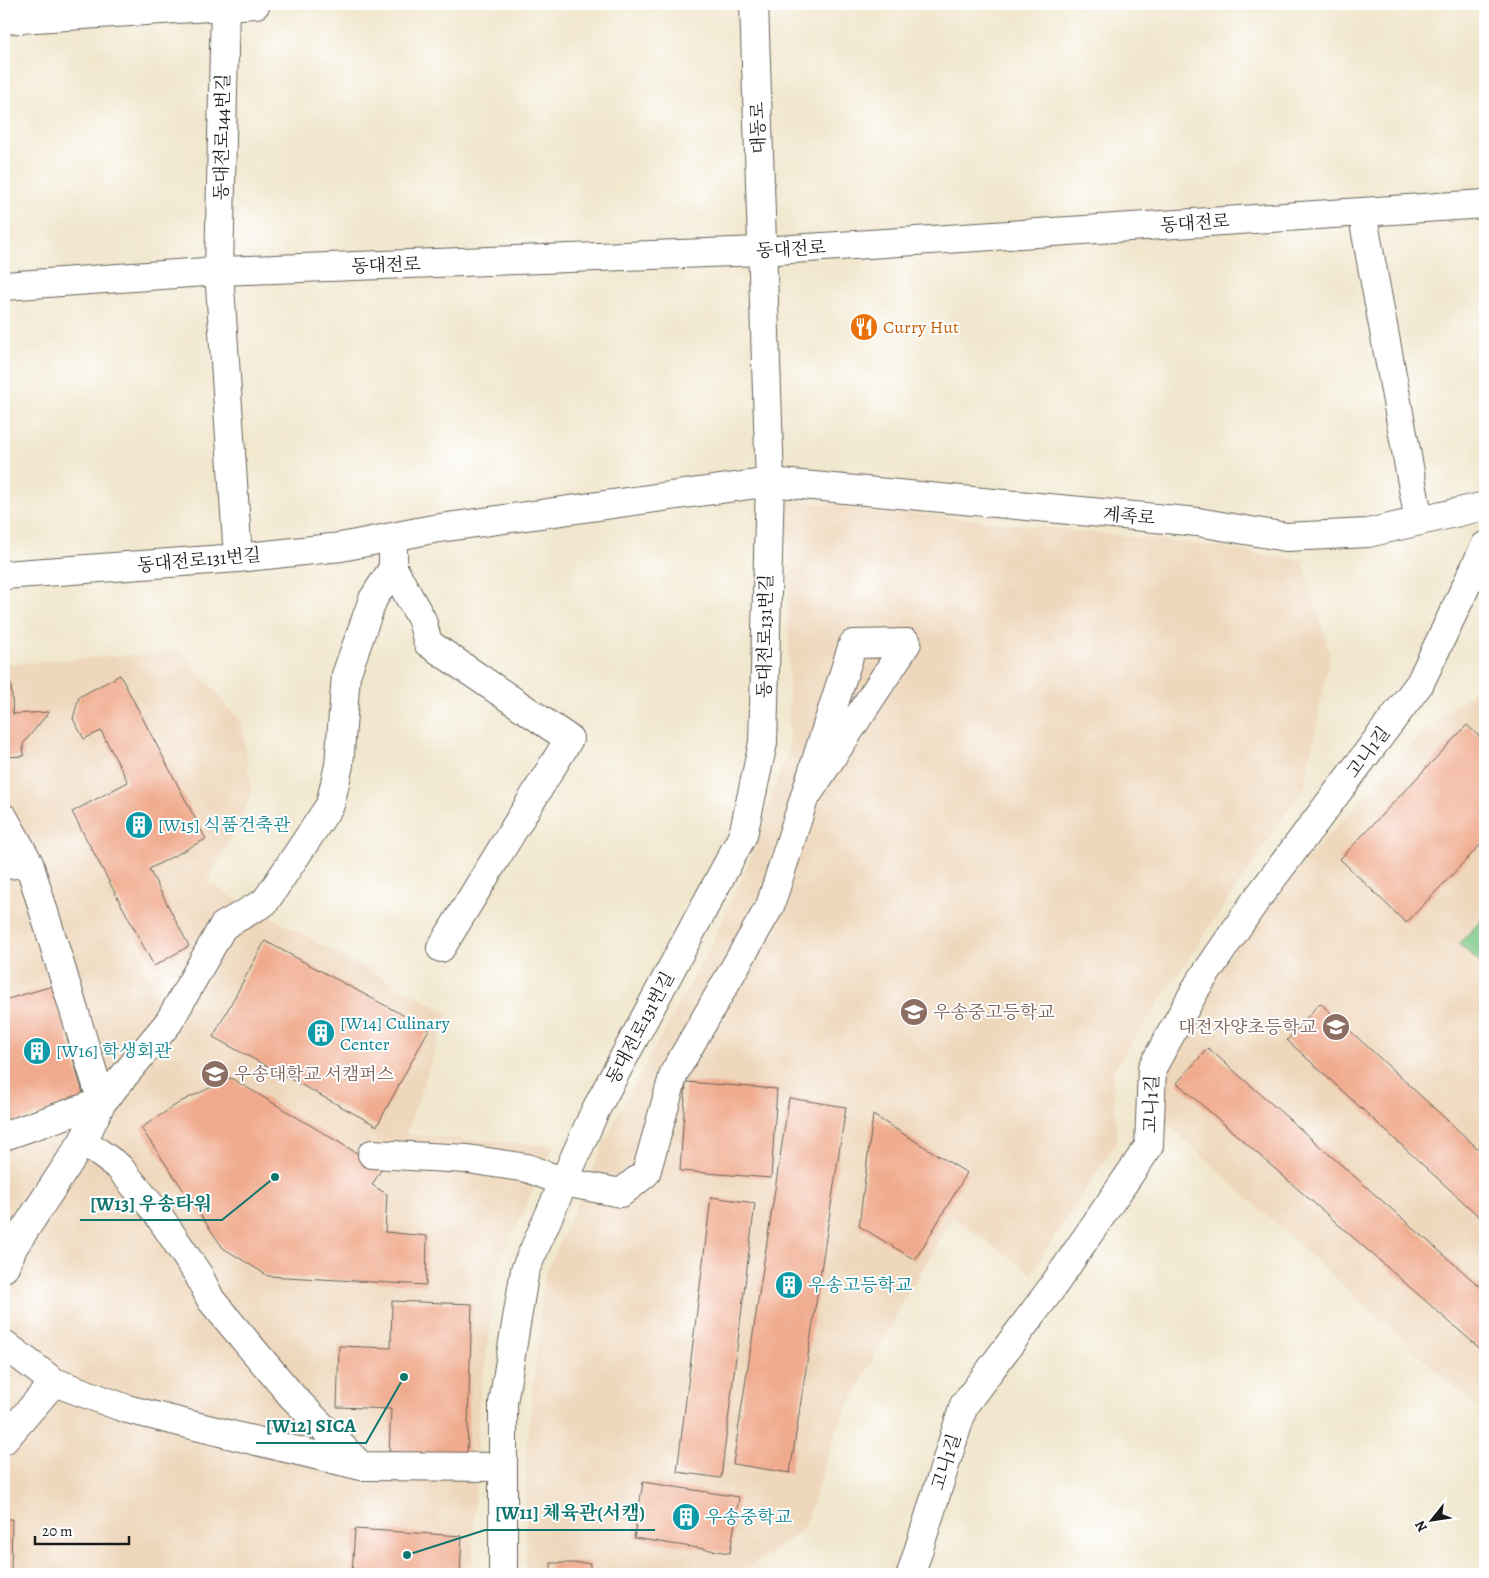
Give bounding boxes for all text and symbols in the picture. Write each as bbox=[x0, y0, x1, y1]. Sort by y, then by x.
street label: 동대전로144번길 bbox=[209, 73, 235, 201]
street label: 대동로 bbox=[745, 102, 771, 154]
street label: 동대전로 bbox=[1159, 209, 1231, 237]
street label: 동대전로 bbox=[756, 235, 826, 263]
street label: 동대전로 bbox=[351, 252, 421, 278]
restaurant icon: Curry Hut bbox=[849, 312, 879, 342]
place label: Curry Hut bbox=[883, 315, 959, 339]
street label: 계족로 bbox=[1102, 502, 1156, 530]
street label: 동대전로131번길 bbox=[136, 543, 262, 577]
street label: 동대전로131번길 bbox=[752, 574, 778, 698]
street label: 고니1길 bbox=[1341, 721, 1395, 783]
building icon: [W15] 식품건축관 bbox=[124, 810, 154, 840]
place label: [W15] 식품건축관 bbox=[158, 813, 291, 837]
street label: 동대전로131번길 bbox=[600, 968, 680, 1088]
school or university icon: 우송중고등학교 bbox=[899, 997, 929, 1027]
place label: 우송중고등학교 bbox=[933, 1000, 1055, 1024]
place label: [W14] Culinary Center bbox=[340, 1011, 451, 1056]
school or university icon: 대전자양초등학교 bbox=[1321, 1012, 1351, 1042]
place label: 대전자양초등학교 bbox=[1178, 1015, 1318, 1039]
building icon: [W14] Culinary Center bbox=[306, 1018, 336, 1048]
building icon: [W16] 학생회관 bbox=[22, 1036, 52, 1066]
place label: [W16] 학생회관 bbox=[56, 1039, 172, 1063]
school or university icon: 우송대학교 서캠퍼스 bbox=[200, 1059, 230, 1089]
place label: 우송대학교 서캠퍼스 bbox=[234, 1062, 395, 1086]
street label: 고니1길 bbox=[1138, 1074, 1164, 1134]
callout: [W13] 우송타워 bbox=[80, 1186, 222, 1220]
text: [W13] 우송타워 bbox=[90, 1191, 212, 1217]
building icon: 우송고등학교 bbox=[774, 1270, 804, 1300]
place label: 우송고등학교 bbox=[808, 1273, 913, 1297]
callout: [W12] SICA bbox=[256, 1409, 366, 1443]
text: [W12] SICA bbox=[266, 1413, 357, 1439]
street label: 고니1길 bbox=[926, 1431, 966, 1493]
callout: [W11] 체육관(서캠) bbox=[485, 1496, 655, 1530]
north arrow bbox=[1406, 1496, 1456, 1546]
text: [W11] 체육관(서캠) bbox=[495, 1500, 645, 1526]
building icon: 우송중학교 bbox=[671, 1502, 701, 1532]
place label: 우송중학교 bbox=[705, 1505, 793, 1529]
scale bar bbox=[35, 1513, 129, 1545]
text: N bbox=[1410, 1517, 1432, 1535]
text: 20 m bbox=[42, 1521, 73, 1541]

